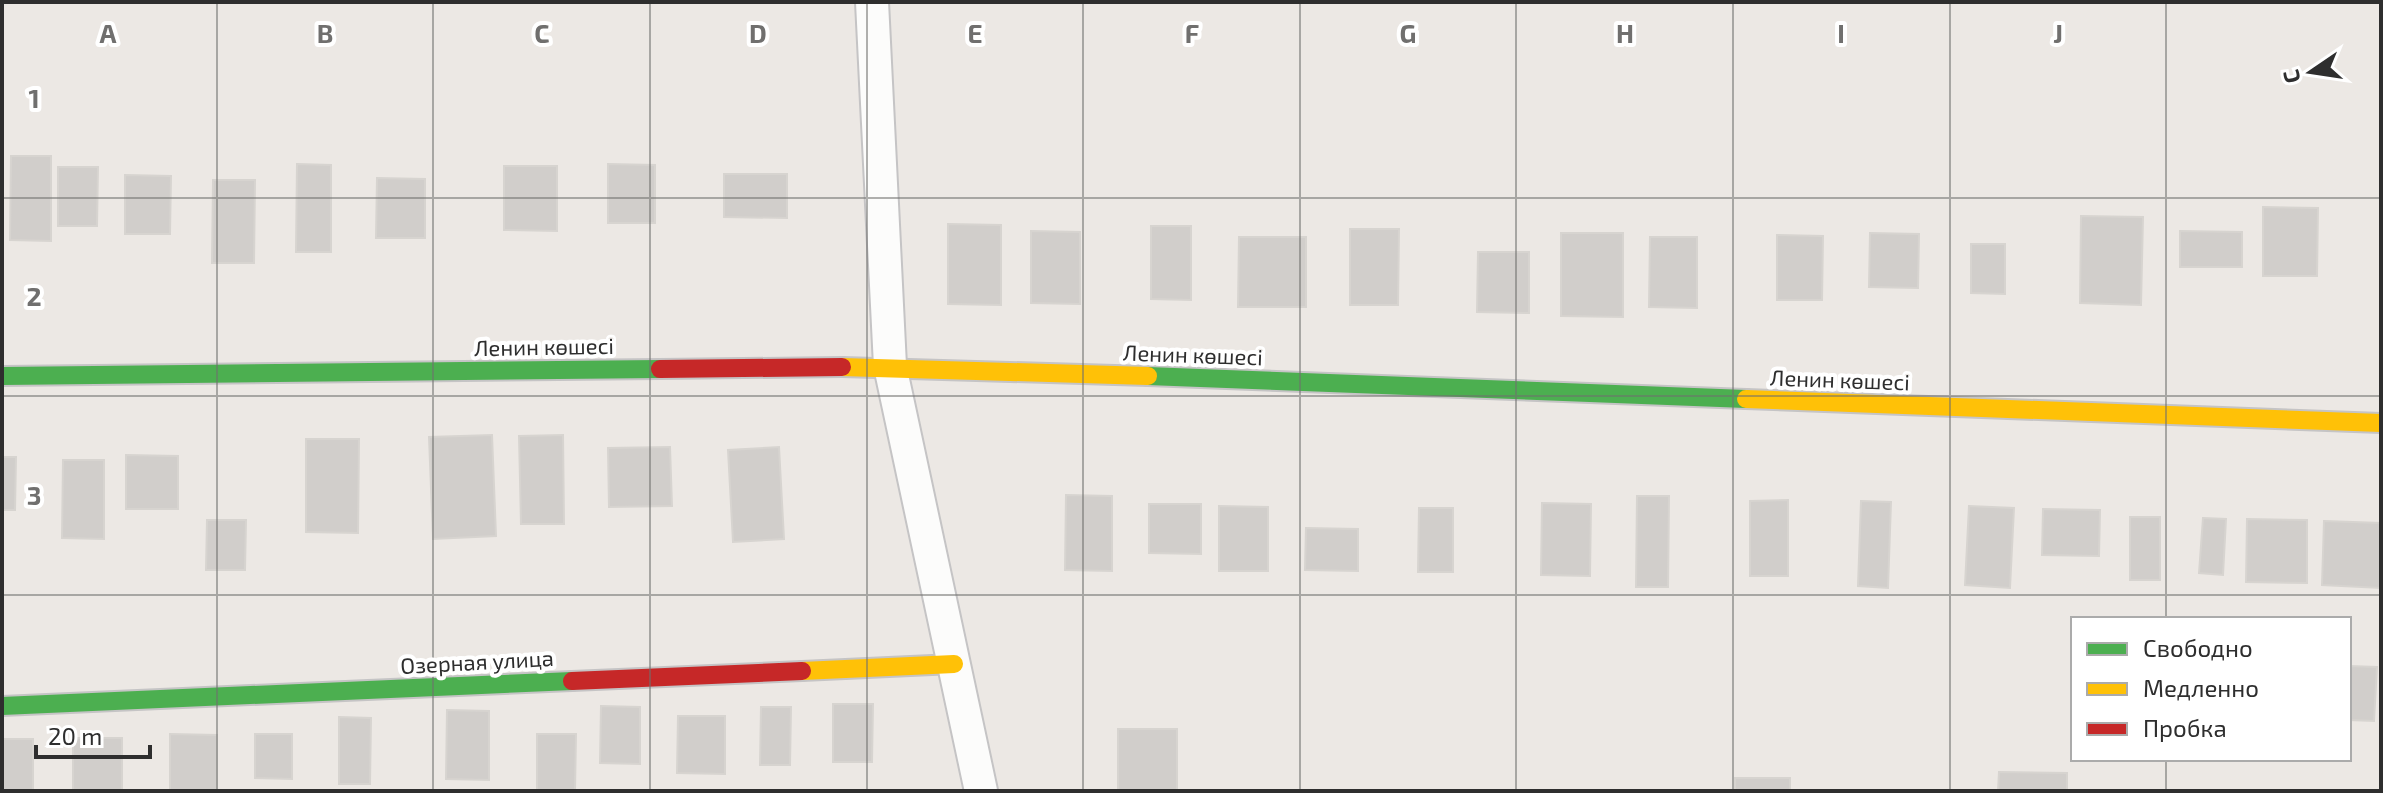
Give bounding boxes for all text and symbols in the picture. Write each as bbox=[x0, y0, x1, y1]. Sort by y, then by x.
text: A bbox=[100, 17, 117, 48]
text: B bbox=[317, 17, 333, 48]
text: C bbox=[534, 17, 550, 48]
text: D bbox=[749, 17, 767, 48]
text: E bbox=[967, 17, 983, 48]
text: F bbox=[1185, 17, 1199, 48]
text: G bbox=[1400, 17, 1416, 48]
text: H bbox=[1616, 17, 1634, 48]
text: I bbox=[1837, 17, 1845, 48]
text: J bbox=[2053, 17, 2063, 48]
north arrow bbox=[2271, 32, 2351, 112]
text: С bbox=[2276, 67, 2305, 86]
text: 1 bbox=[28, 82, 40, 113]
text: 2 bbox=[26, 280, 42, 311]
street label: Ленин көшесі bbox=[474, 332, 614, 360]
street label: Ленин көшесі bbox=[1123, 339, 1263, 369]
street label: Ленин көшесі bbox=[1770, 364, 1910, 394]
text: 3 bbox=[27, 479, 41, 510]
legend bbox=[2071, 617, 2351, 761]
text: Свободно bbox=[2143, 633, 2253, 662]
street label: Озерная улица bbox=[400, 644, 554, 679]
text: Медленно bbox=[2143, 673, 2259, 702]
scale bar bbox=[36, 709, 150, 759]
text: Пробка bbox=[2143, 713, 2227, 742]
text: 20 m bbox=[48, 721, 102, 750]

